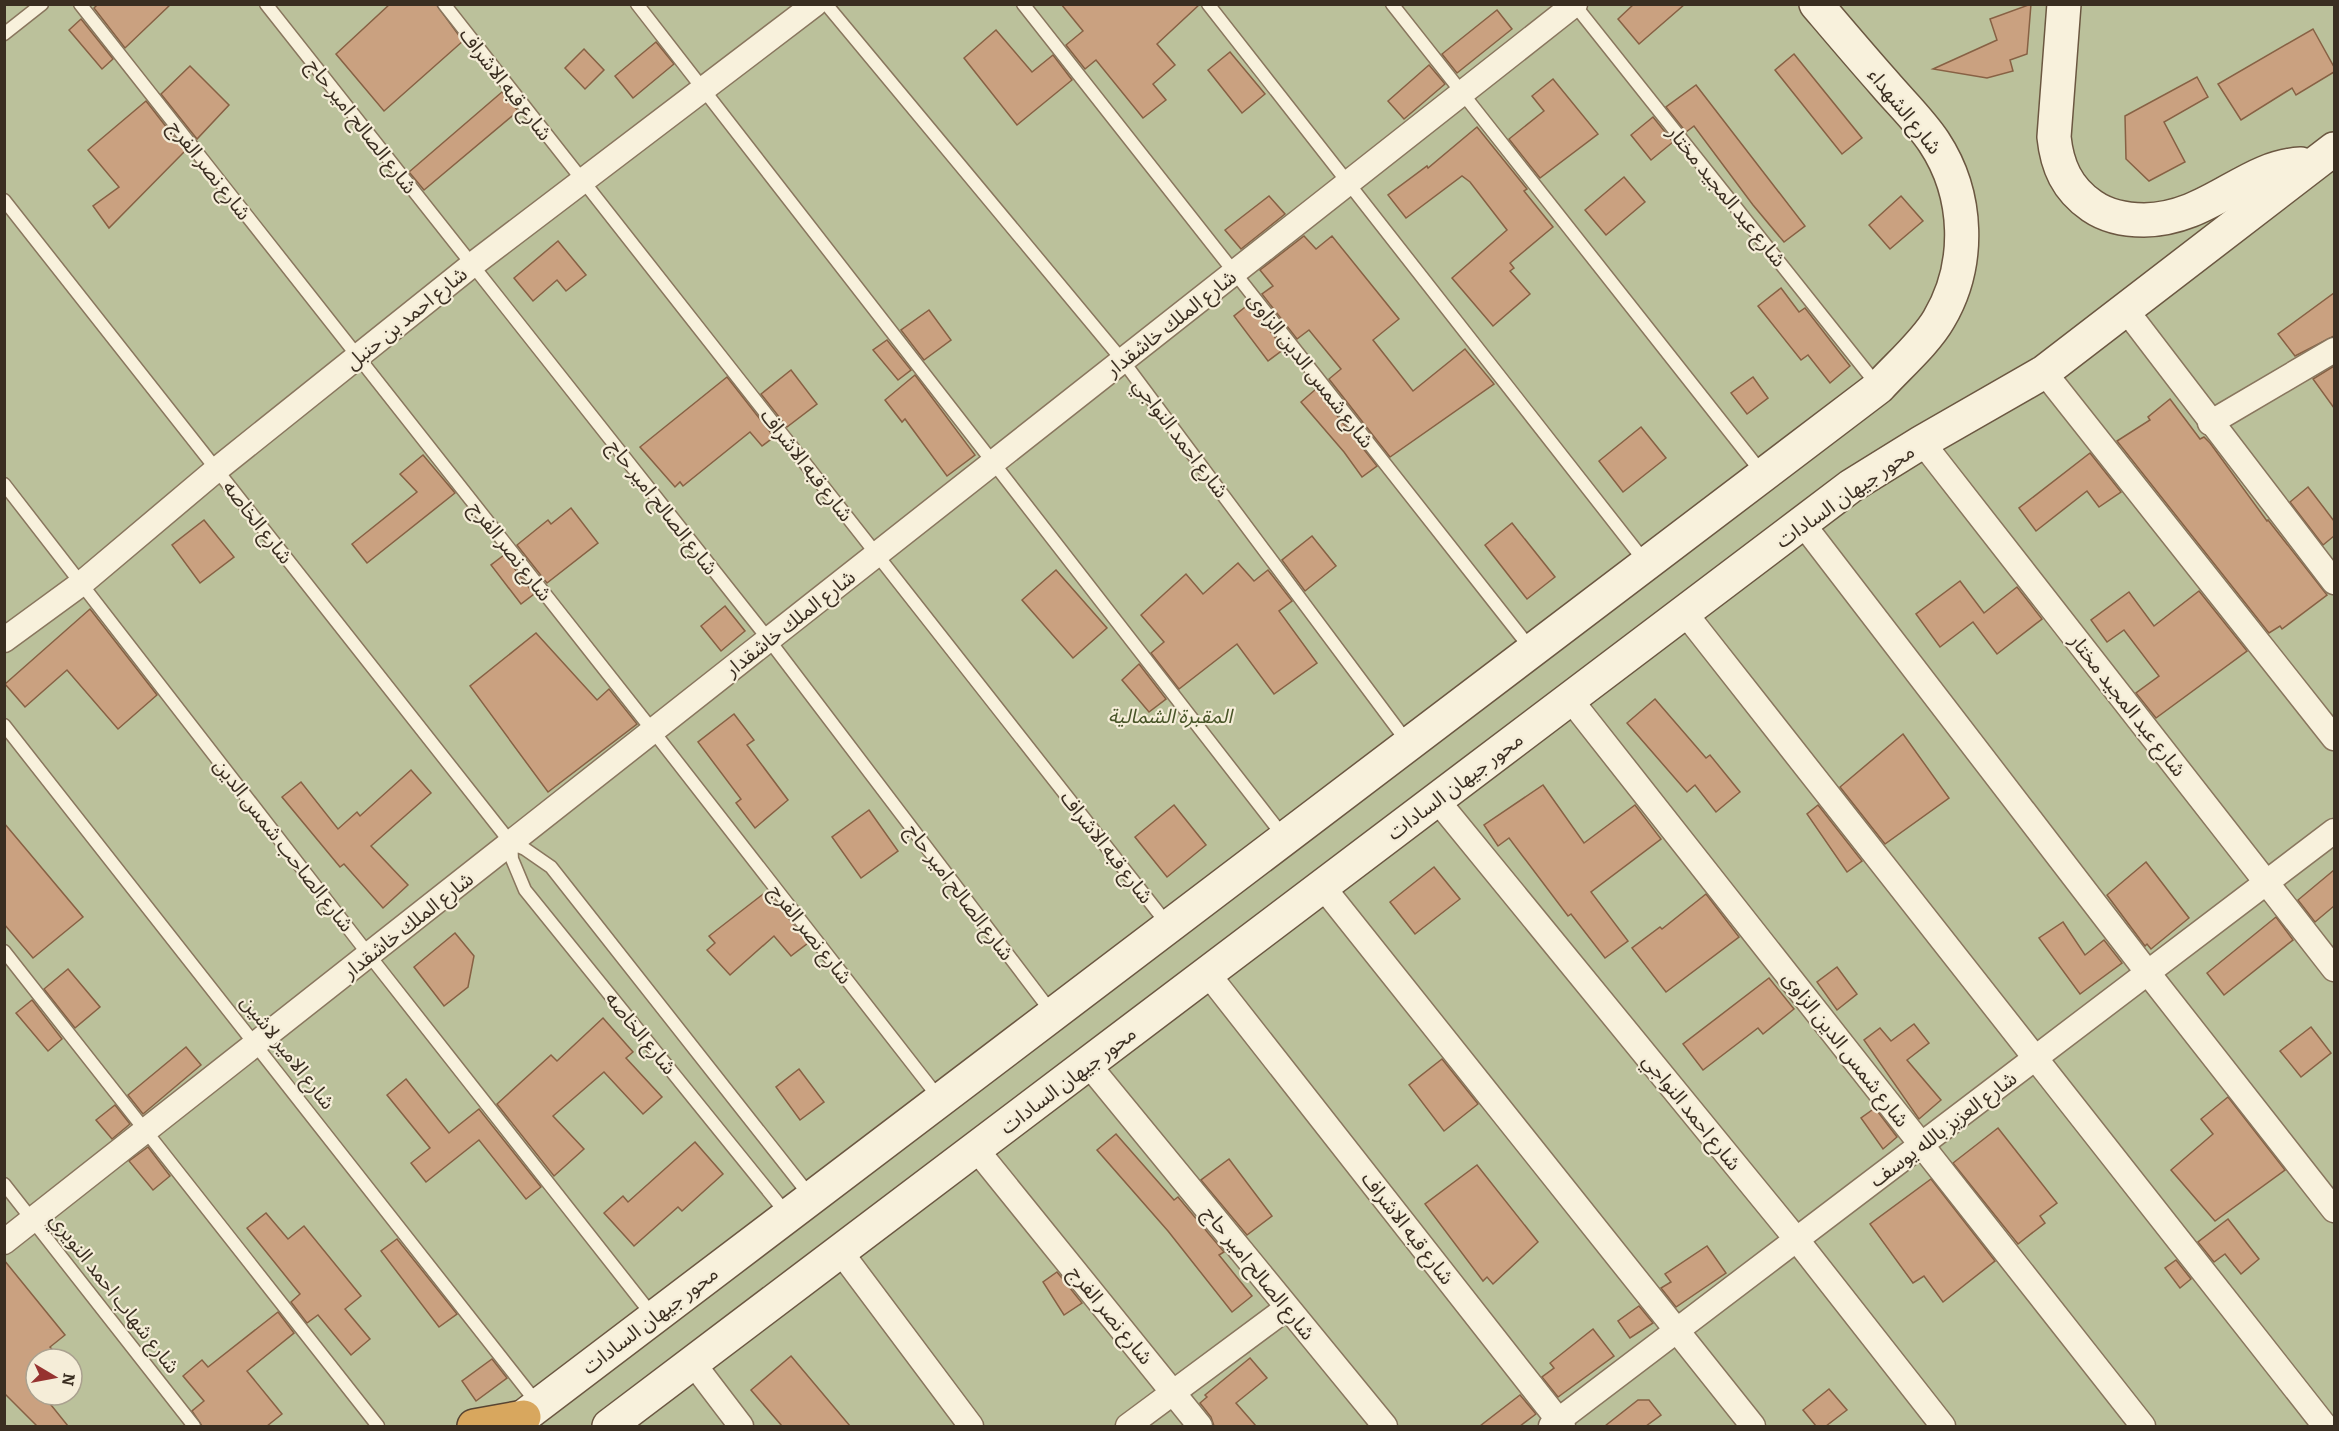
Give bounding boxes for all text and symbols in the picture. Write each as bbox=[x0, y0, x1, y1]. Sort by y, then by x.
street label: شارع قبه الاشراف bbox=[452, 23, 557, 147]
street label: شارع الصالح امير حاج bbox=[299, 54, 422, 200]
street label: شارع الشهداء bbox=[1861, 63, 1947, 161]
street label: شارع نصر الفرج bbox=[161, 115, 256, 226]
street label: شارع عبد المجيد مختار bbox=[1660, 120, 1791, 273]
street label: شارع احمد بن حنبل bbox=[340, 262, 474, 377]
street label: شارع الملك خاشقدار bbox=[1100, 265, 1243, 384]
street label: شارع شمس الدين الزاوى bbox=[1240, 287, 1379, 455]
street label: شارع احمد النواجي bbox=[1125, 374, 1234, 505]
street label: شارع قبه الاشراف bbox=[753, 404, 858, 528]
street label: شارع الصالح امير حاج bbox=[600, 435, 723, 581]
street label: محور جيهان السادات bbox=[1771, 439, 1919, 553]
street label: شارع الخاصه bbox=[216, 475, 298, 570]
street label: شارع نصر الفرج bbox=[462, 496, 557, 607]
street label: شارع الملك خاشقدار bbox=[719, 565, 862, 684]
street label: شارع عبد المجيد مختار bbox=[2062, 628, 2191, 783]
park label: المقبرة الشمالية bbox=[1108, 704, 1234, 728]
street label: محور جيهان السادات bbox=[1382, 727, 1528, 845]
street label: شارع الصاحب شمس الدين bbox=[207, 754, 359, 938]
street label: شارع قبه الاشراف bbox=[1053, 786, 1158, 910]
street label: شارع الصالح امير حاج bbox=[898, 819, 1019, 967]
street label: شارع الملك خاشقدار bbox=[337, 867, 480, 986]
street label: شارع نصر الفرج bbox=[762, 879, 857, 990]
street label: شارع شمس الدين الزاوى bbox=[1775, 966, 1914, 1134]
street label: شارع الخاصه bbox=[598, 987, 682, 1081]
street label: شارع الامير لاشين bbox=[234, 990, 340, 1116]
street label: محور جيهان السادات bbox=[995, 1021, 1141, 1139]
street label: شارع احمد النواجي bbox=[1635, 1049, 1746, 1178]
street label: شارع العزيز بالله يوسف bbox=[1865, 1066, 2023, 1194]
street label: شارع قبه الاشراف bbox=[1354, 1167, 1459, 1291]
street label: شارع الصالح امير حاج bbox=[1195, 1201, 1320, 1347]
street label: شارع شهاب احمد النويري bbox=[42, 1208, 185, 1380]
street label: محور جيهان السادات bbox=[577, 1261, 723, 1379]
street label: شارع نصر الفرج bbox=[1062, 1261, 1158, 1371]
north arrow bbox=[24, 1347, 84, 1407]
text: N bbox=[58, 1372, 79, 1387]

